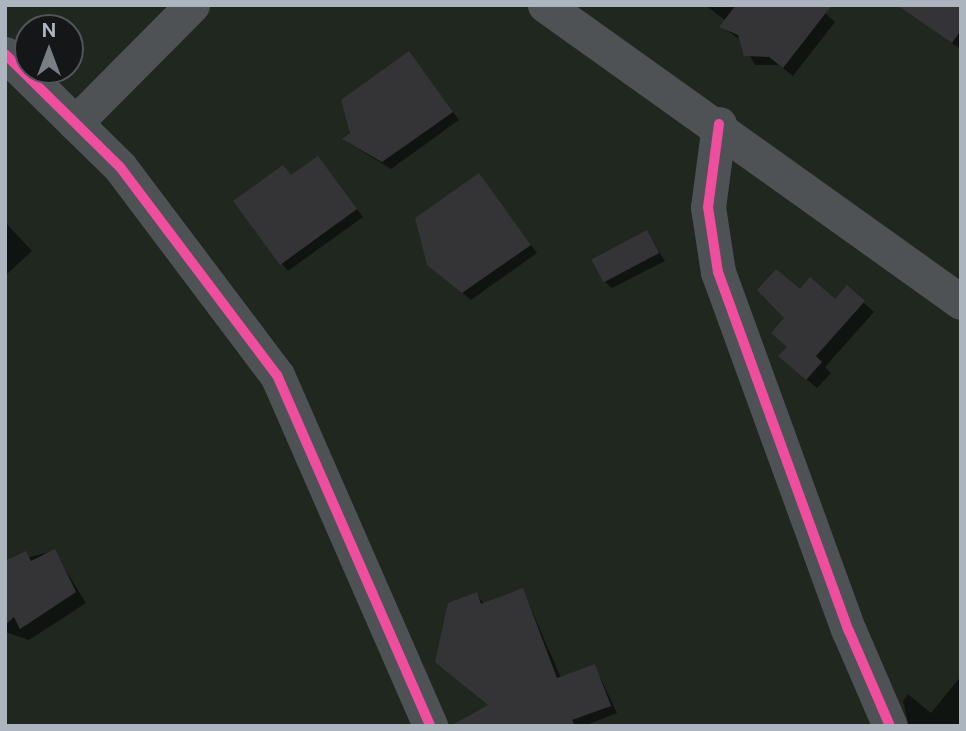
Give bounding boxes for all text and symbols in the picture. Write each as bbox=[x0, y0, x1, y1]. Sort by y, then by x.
north arrow bbox=[14, 14, 84, 84]
text: N bbox=[42, 19, 56, 41]

